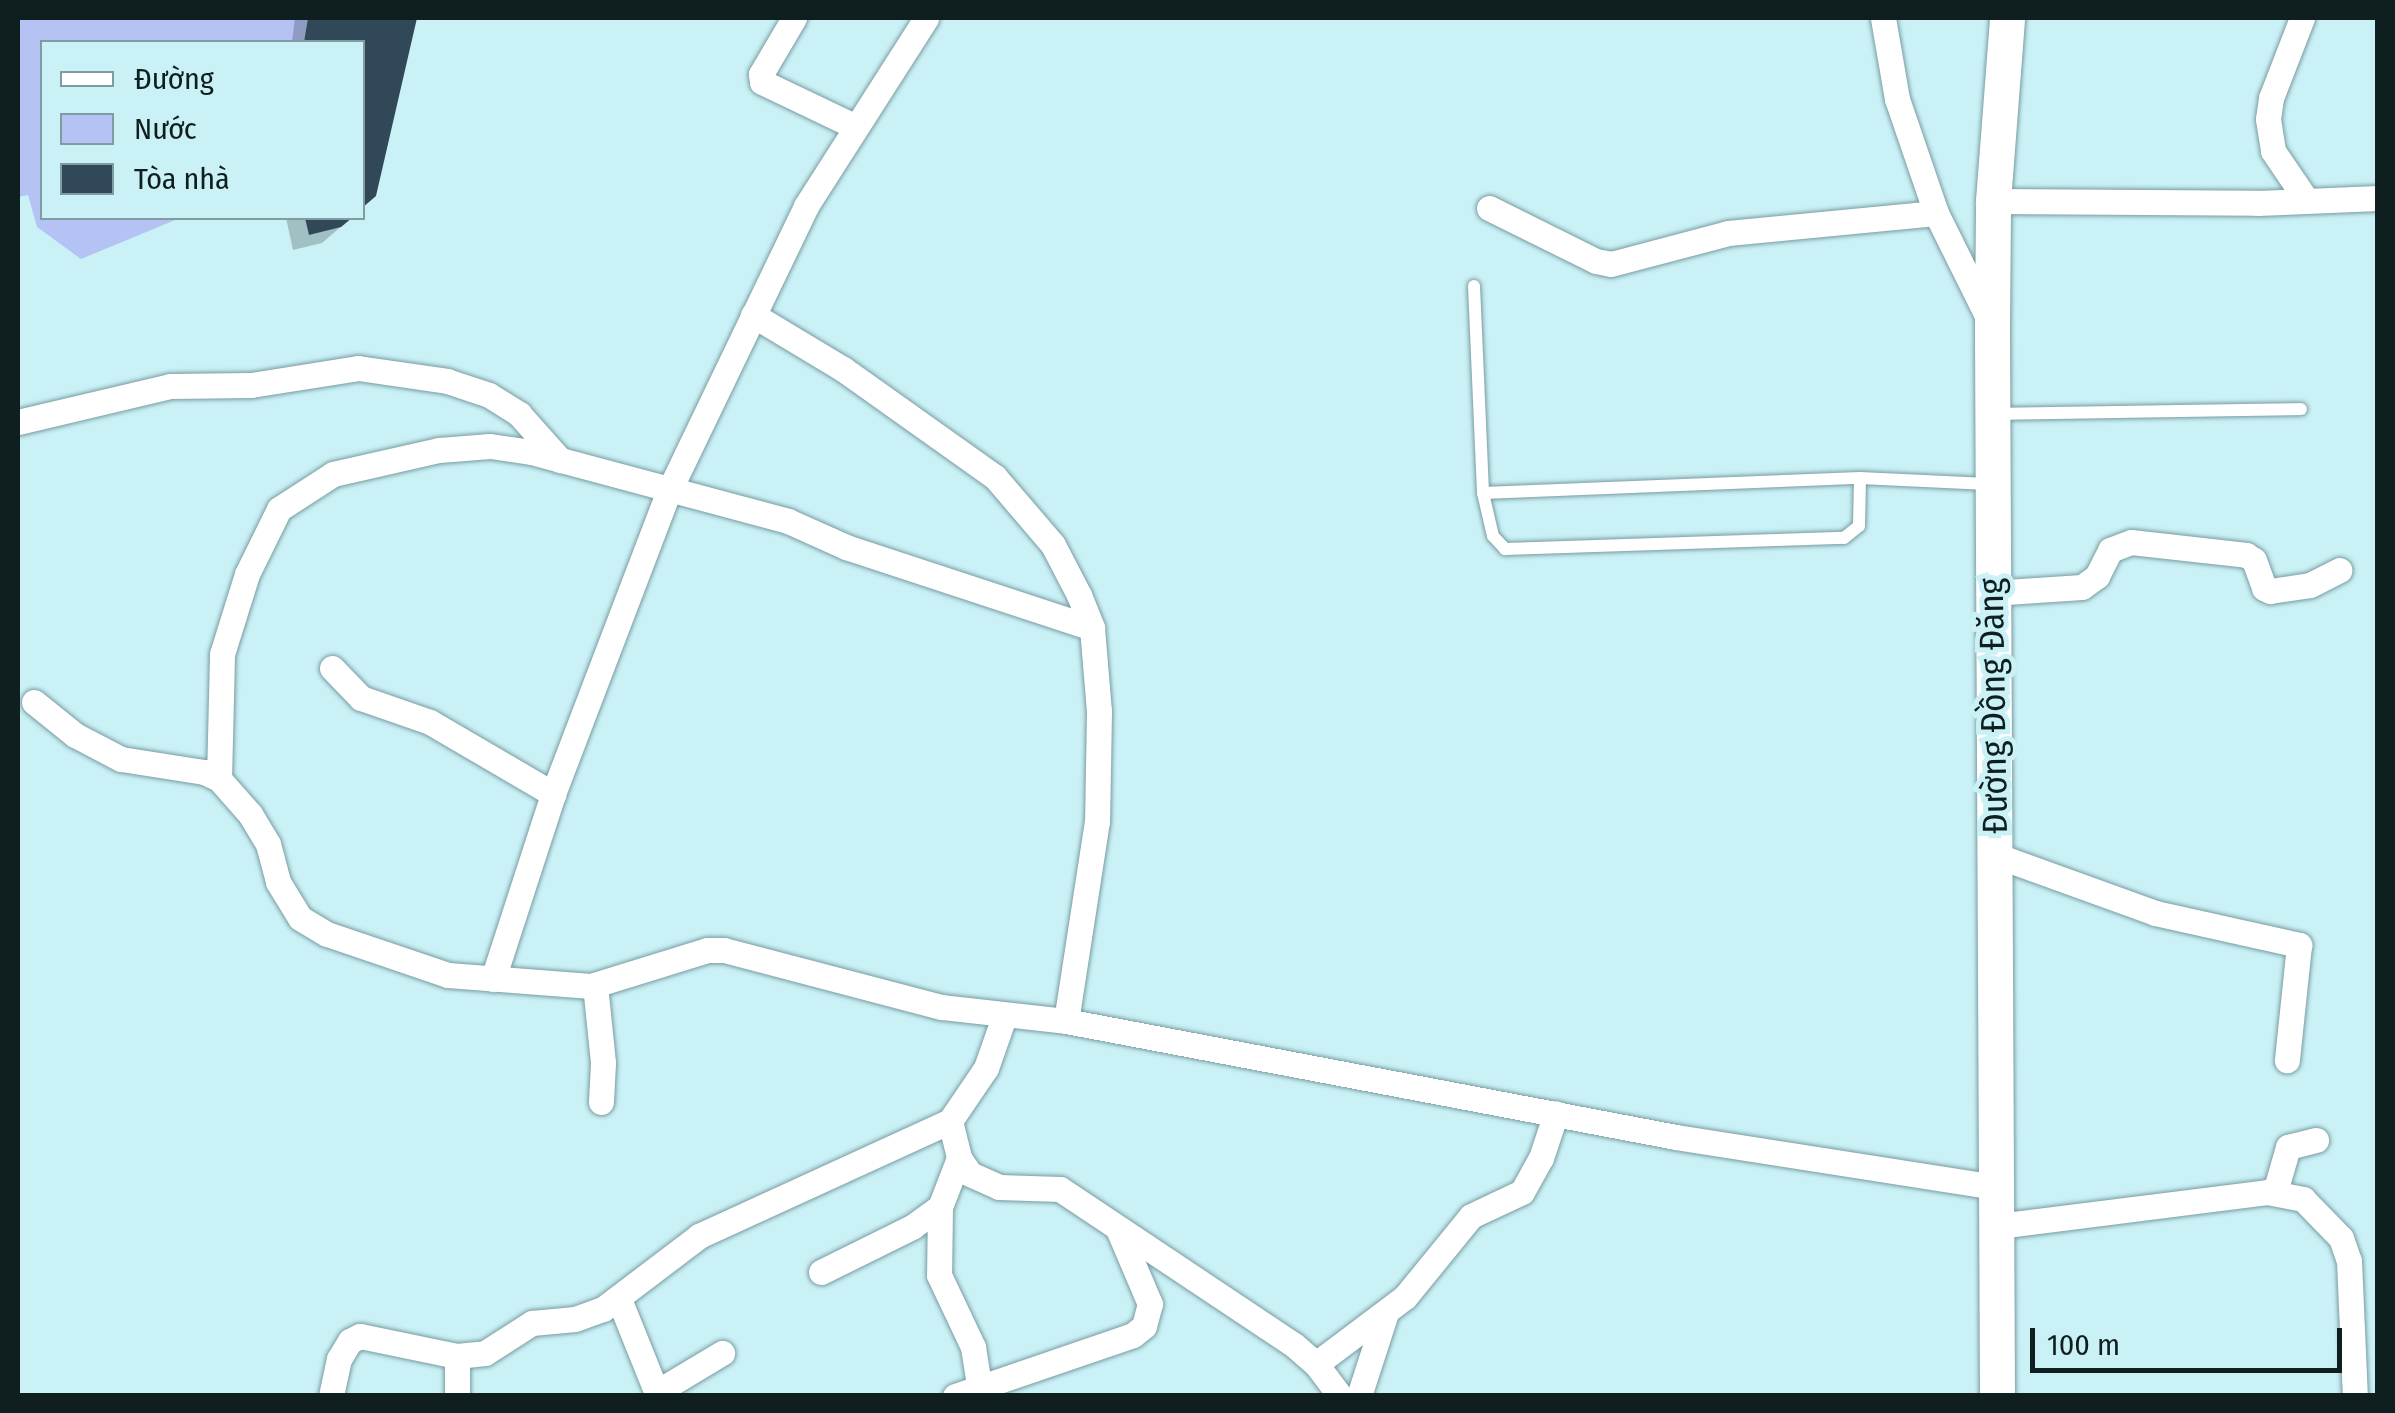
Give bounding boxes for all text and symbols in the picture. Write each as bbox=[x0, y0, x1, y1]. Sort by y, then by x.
legend bbox=[40, 40, 365, 220]
text: Đường bbox=[134, 61, 214, 97]
text: Nước bbox=[134, 111, 197, 147]
text: Tòa nhà bbox=[134, 161, 230, 197]
street label: Đường Đồng Đăng bbox=[1970, 578, 2016, 834]
scale bar bbox=[2035, 1308, 2348, 1370]
text: 100 m bbox=[2047, 1327, 2120, 1363]

